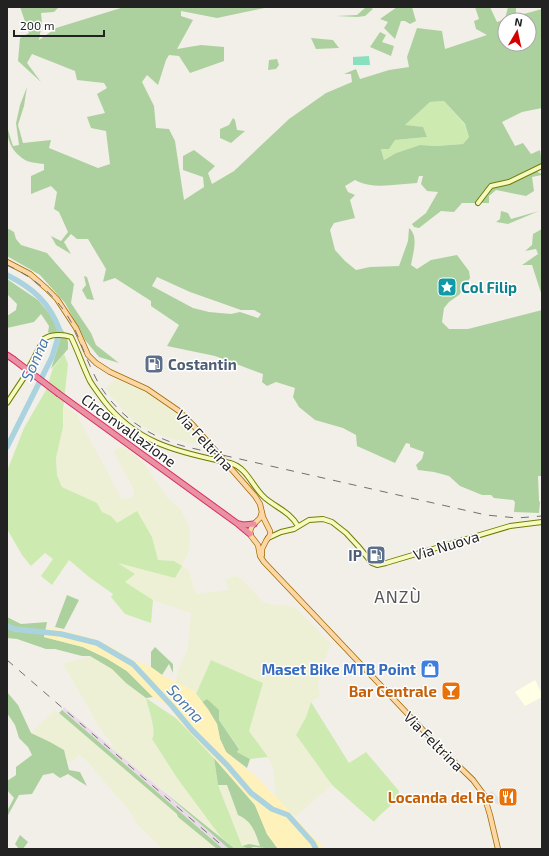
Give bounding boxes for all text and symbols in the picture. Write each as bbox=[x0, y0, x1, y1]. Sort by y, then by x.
scale bar bbox=[14, 12, 104, 38]
north arrow bbox=[497, 12, 537, 52]
text: N bbox=[514, 15, 524, 29]
text: 200 m bbox=[20, 18, 54, 32]
place icon: Col Filip bbox=[436, 276, 458, 298]
place label: Col Filip bbox=[461, 278, 517, 296]
water label: Sonna bbox=[16, 334, 52, 384]
fuel station icon: Costantin bbox=[143, 353, 165, 375]
place label: Costantin bbox=[168, 355, 237, 373]
street label: Circonvallazione bbox=[78, 390, 180, 470]
street label: Via Feltrina bbox=[172, 406, 238, 474]
street label: Via Nuova bbox=[411, 526, 481, 564]
fuel station icon: IP bbox=[365, 544, 387, 566]
place label: IP bbox=[348, 546, 362, 564]
district label: ANZÙ bbox=[374, 586, 422, 606]
shop icon: Maset Bike MTB Point bbox=[419, 658, 441, 680]
place label: Maset Bike MTB Point bbox=[261, 660, 416, 678]
water label: Sonna bbox=[163, 680, 209, 726]
bar icon: Bar Centrale bbox=[440, 680, 462, 702]
place label: Bar Centrale bbox=[349, 682, 437, 700]
street label: Via Feltrina bbox=[400, 707, 468, 775]
restaurant icon: Locanda del Re bbox=[497, 786, 519, 808]
place label: Locanda del Re bbox=[388, 788, 494, 806]

